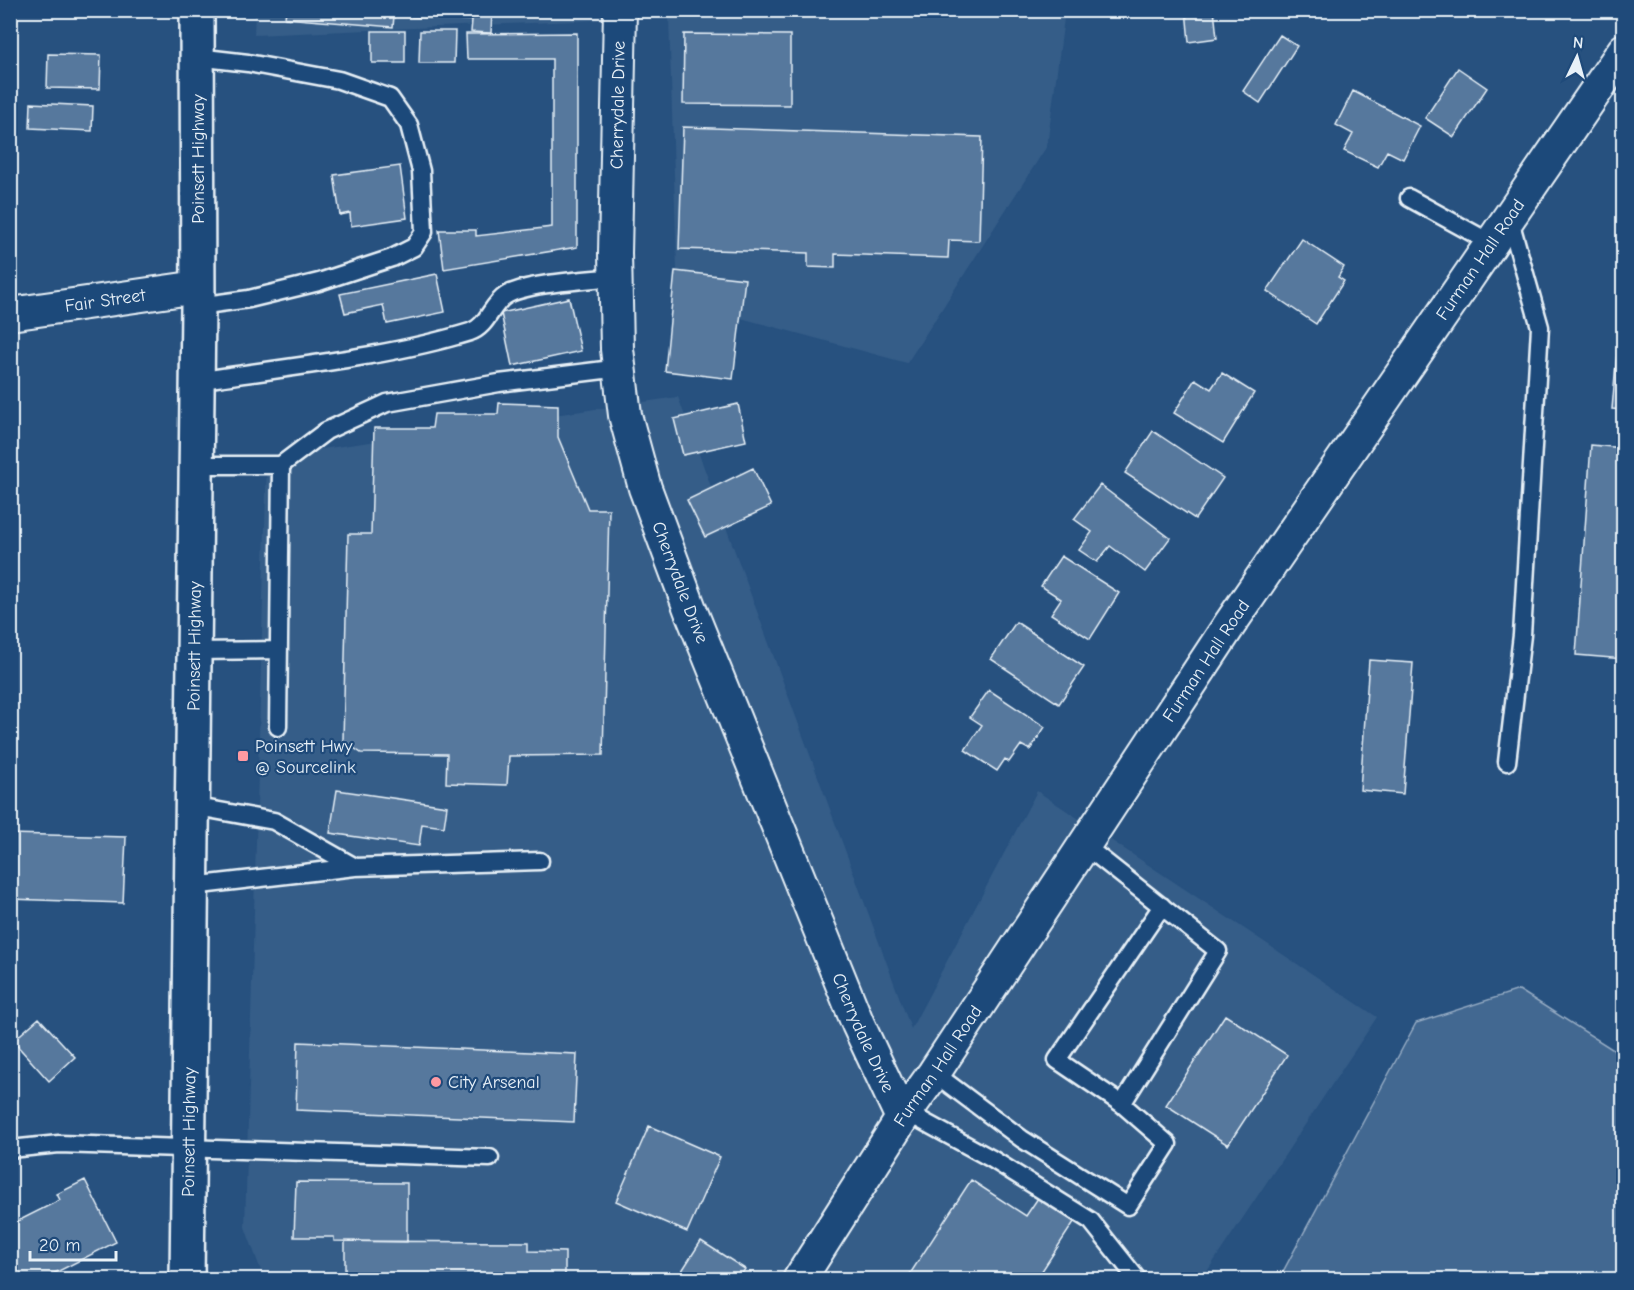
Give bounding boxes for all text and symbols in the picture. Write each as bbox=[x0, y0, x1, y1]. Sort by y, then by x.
north arrow bbox=[1547, 27, 1607, 87]
text: N bbox=[1572, 34, 1584, 52]
street label: Cherrydale Drive bbox=[606, 41, 630, 169]
street label: Poinsett Highway bbox=[188, 93, 209, 224]
street label: Furman Hall Road bbox=[1431, 195, 1529, 324]
street label: Fair Street bbox=[63, 284, 147, 317]
street label: Cherrydale Drive bbox=[648, 519, 713, 646]
street label: Poinsett Highway bbox=[183, 580, 205, 711]
street label: Furman Hall Road bbox=[1158, 596, 1254, 726]
place label: Poinsett Hwy @ Sourcelink bbox=[255, 736, 356, 778]
marker: Poinsett Hwy @ Sourcelink bbox=[236, 749, 250, 763]
street label: Cherrydale Drive bbox=[828, 970, 899, 1096]
street label: Furman Hall Road bbox=[889, 1001, 986, 1130]
street label: Poinsett Highway bbox=[177, 1066, 200, 1197]
place label: City Arsenal bbox=[448, 1072, 540, 1093]
marker: City Arsenal bbox=[429, 1075, 443, 1089]
scale bar bbox=[30, 1224, 116, 1262]
text: 20 m bbox=[39, 1235, 80, 1256]

